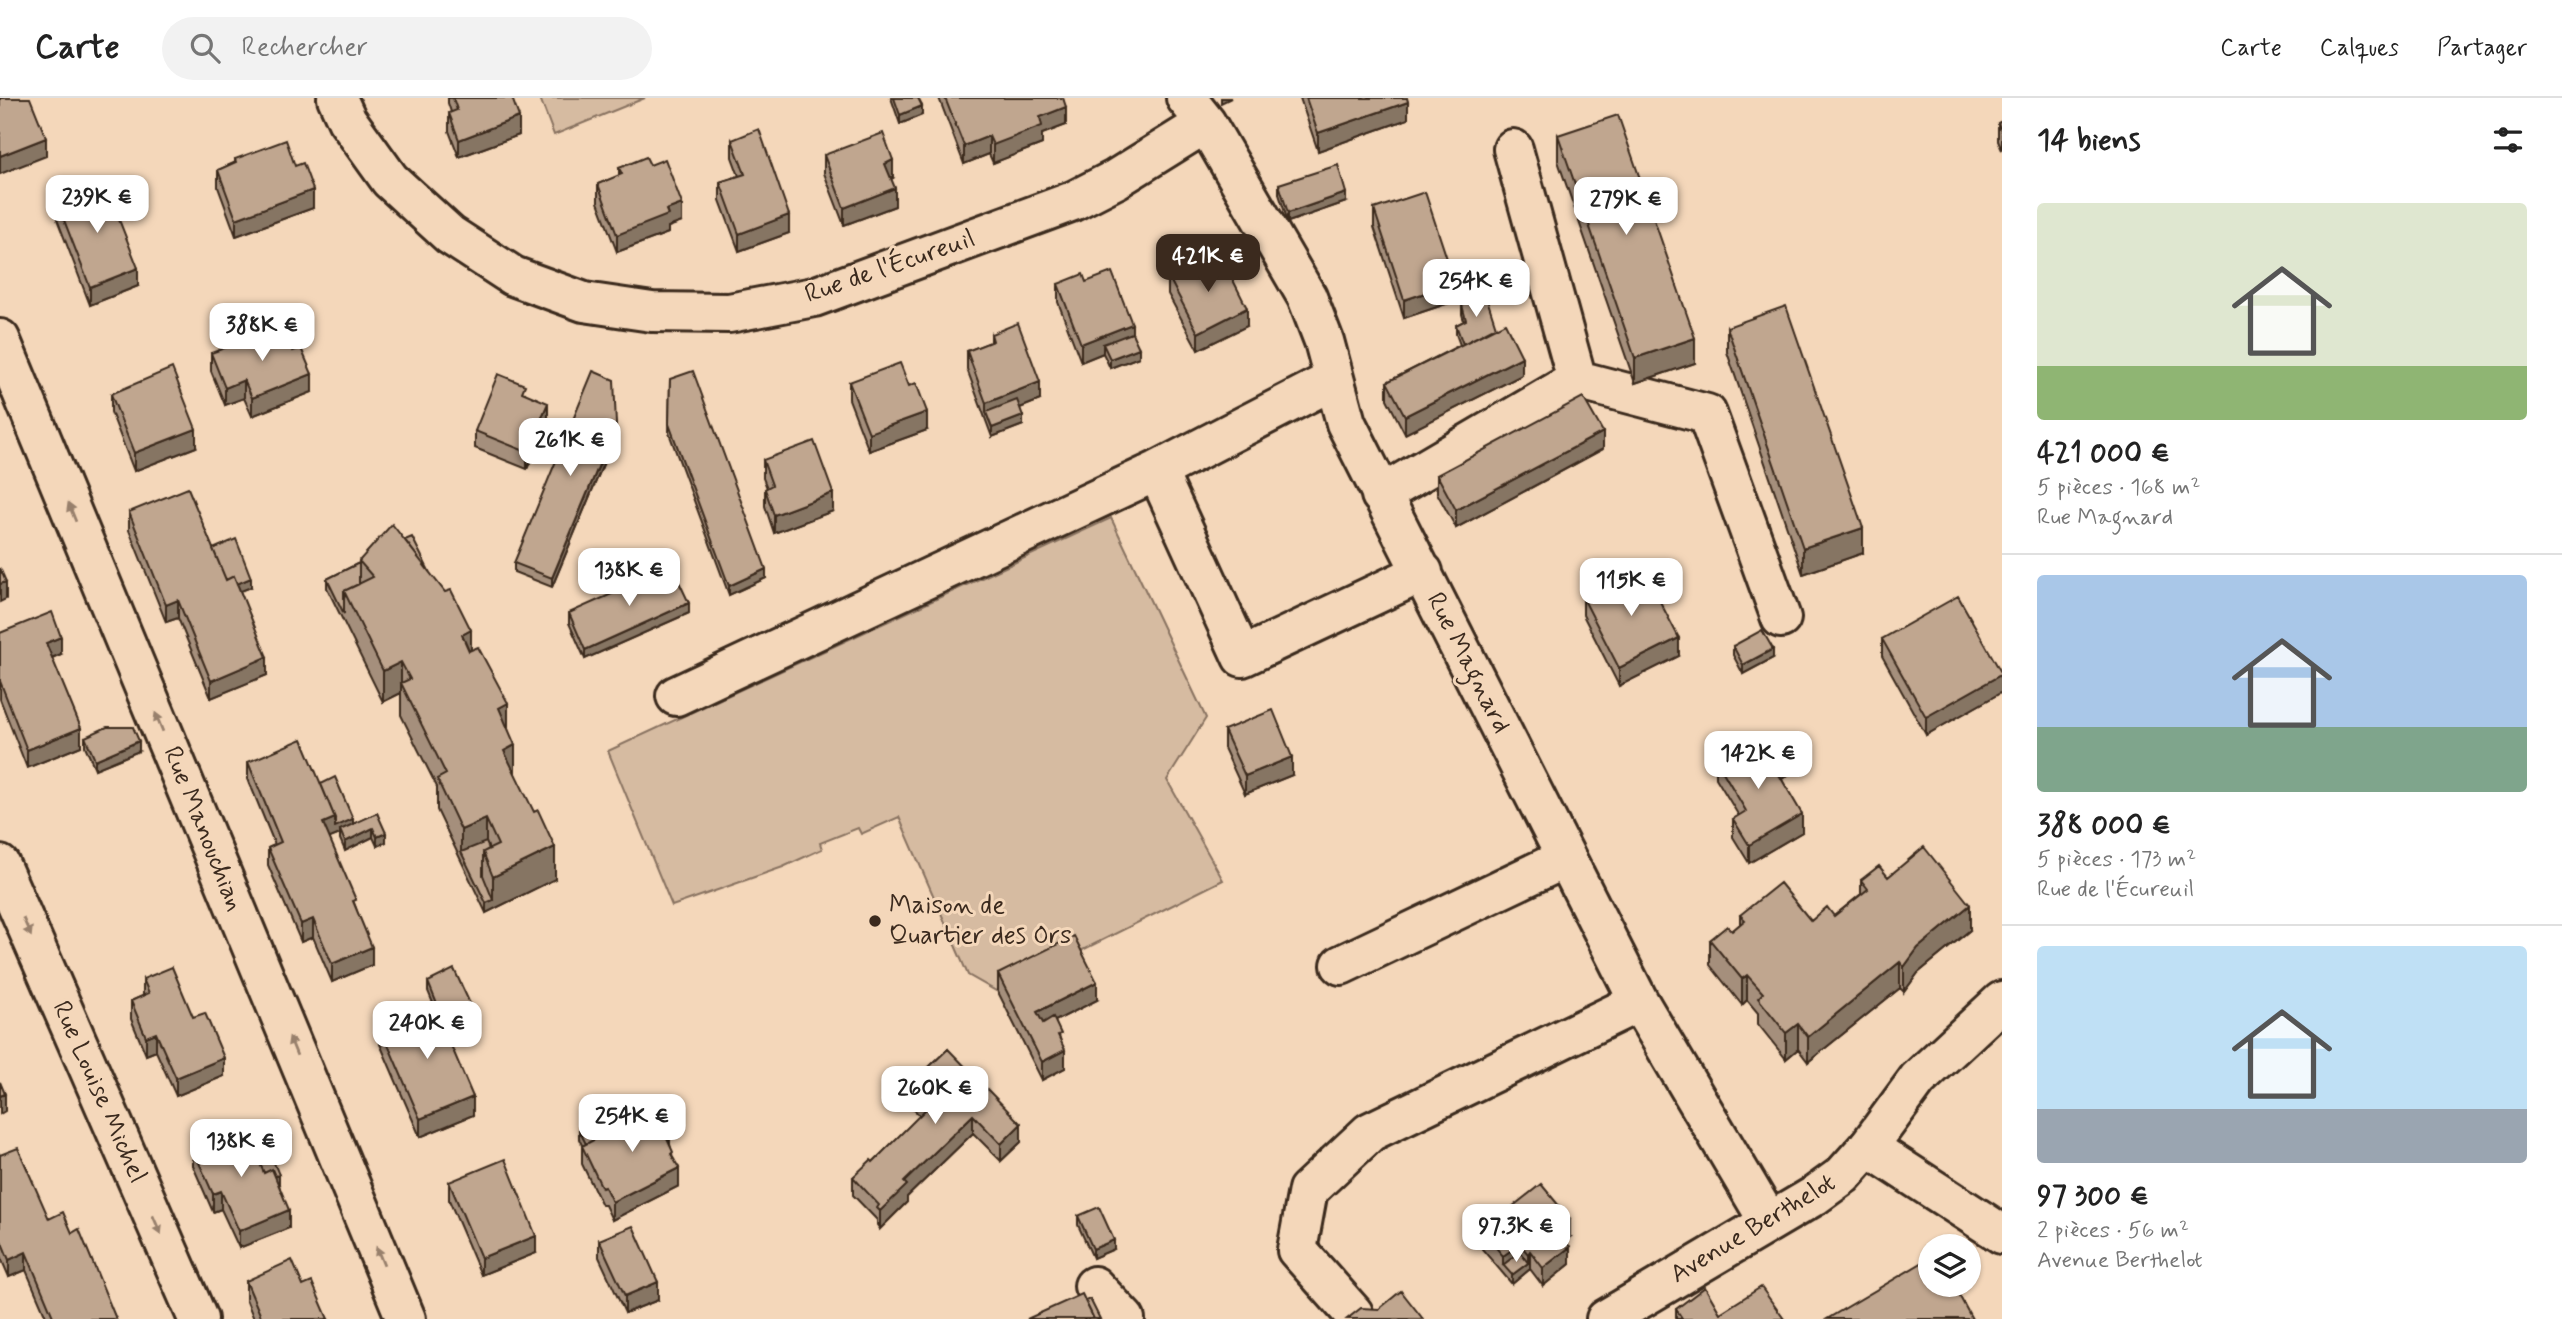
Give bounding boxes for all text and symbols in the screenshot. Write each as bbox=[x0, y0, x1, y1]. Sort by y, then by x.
search box bbox=[162, 17, 652, 80]
text: Carte bbox=[35, 26, 120, 70]
icon: search bbox=[186, 29, 224, 67]
text: Rechercher bbox=[242, 31, 368, 65]
text: Carte bbox=[2220, 33, 2282, 64]
text: Calques bbox=[2320, 33, 2399, 64]
text: Partager bbox=[2437, 33, 2527, 64]
text: 14 biens bbox=[2037, 121, 2141, 160]
icon: filters bbox=[2489, 121, 2527, 159]
pin: 239K € bbox=[40, 176, 154, 235]
pin: 279K € bbox=[1569, 178, 1683, 237]
text: 239K € bbox=[62, 183, 132, 213]
text: 279K € bbox=[1590, 185, 1662, 215]
street label: Rue de l'Écureuil bbox=[800, 220, 980, 312]
pin: 421K € bbox=[1151, 234, 1265, 294]
text: 421K € bbox=[1172, 242, 1244, 272]
icon: home bbox=[2219, 248, 2345, 374]
pin: 254K € bbox=[1419, 260, 1533, 319]
text: 254K € bbox=[1439, 267, 1513, 297]
pin: 388K € bbox=[205, 303, 319, 363]
text: 388K € bbox=[226, 311, 298, 341]
pin: 261K € bbox=[513, 418, 627, 478]
text: 261K € bbox=[535, 426, 605, 456]
text: 421 000 € bbox=[2037, 434, 2170, 473]
text: 5 pièces · 168 m² bbox=[2037, 473, 2200, 503]
one-way arrow bbox=[66, 502, 77, 523]
text: Rue Magnard bbox=[2037, 503, 2173, 533]
pin: 138K € bbox=[572, 548, 686, 608]
text: 138K € bbox=[594, 556, 664, 586]
pin: 115K € bbox=[1574, 559, 1688, 618]
text: 115K € bbox=[1596, 566, 1666, 596]
street label: Rue Magnard bbox=[1415, 587, 1518, 741]
icon: home bbox=[2219, 620, 2345, 746]
one-way arrow bbox=[153, 712, 164, 733]
pin: 142K € bbox=[1701, 732, 1815, 791]
text: 142K € bbox=[1720, 739, 1796, 769]
street label: Rue Manouchian bbox=[154, 742, 252, 916]
text: 388 000 € bbox=[2037, 806, 2171, 845]
text: 5 pièces · 173 m² bbox=[2037, 845, 2196, 875]
text: Rue de l'Écureuil bbox=[2037, 875, 2194, 905]
place label: Maison de Quartier des Ors bbox=[889, 889, 1072, 953]
marker: Maison de Quartier des Ors bbox=[867, 913, 883, 929]
one-way arrow bbox=[21, 917, 33, 937]
icon: home bbox=[2219, 991, 2345, 1117]
street label: Rue Louise Michel bbox=[44, 996, 154, 1188]
pin: 240K € bbox=[370, 1002, 484, 1061]
text: 240K € bbox=[389, 1009, 465, 1039]
one-way arrow bbox=[287, 1035, 298, 1056]
pin: 260K € bbox=[878, 1066, 992, 1126]
text: 260K € bbox=[897, 1074, 973, 1104]
pin: 254K € bbox=[575, 1094, 689, 1154]
text: 254K € bbox=[595, 1102, 669, 1132]
pin: 138K € bbox=[184, 1119, 298, 1179]
text: 138K € bbox=[206, 1127, 276, 1157]
street label: Avenue Berthelot bbox=[1664, 1166, 1842, 1292]
text: 97 300 € bbox=[2037, 1177, 2149, 1216]
pin: 97.3K € bbox=[1451, 1204, 1581, 1264]
text: 97.3K € bbox=[1478, 1212, 1554, 1242]
one-way arrow bbox=[152, 1215, 163, 1236]
text: 2 pièces · 56 m² bbox=[2037, 1216, 2189, 1246]
map controls bbox=[1918, 1234, 1981, 1297]
button: layers bbox=[1918, 1234, 1981, 1297]
one-way arrow bbox=[374, 1245, 385, 1266]
text: Avenue Berthelot bbox=[2037, 1246, 2203, 1276]

